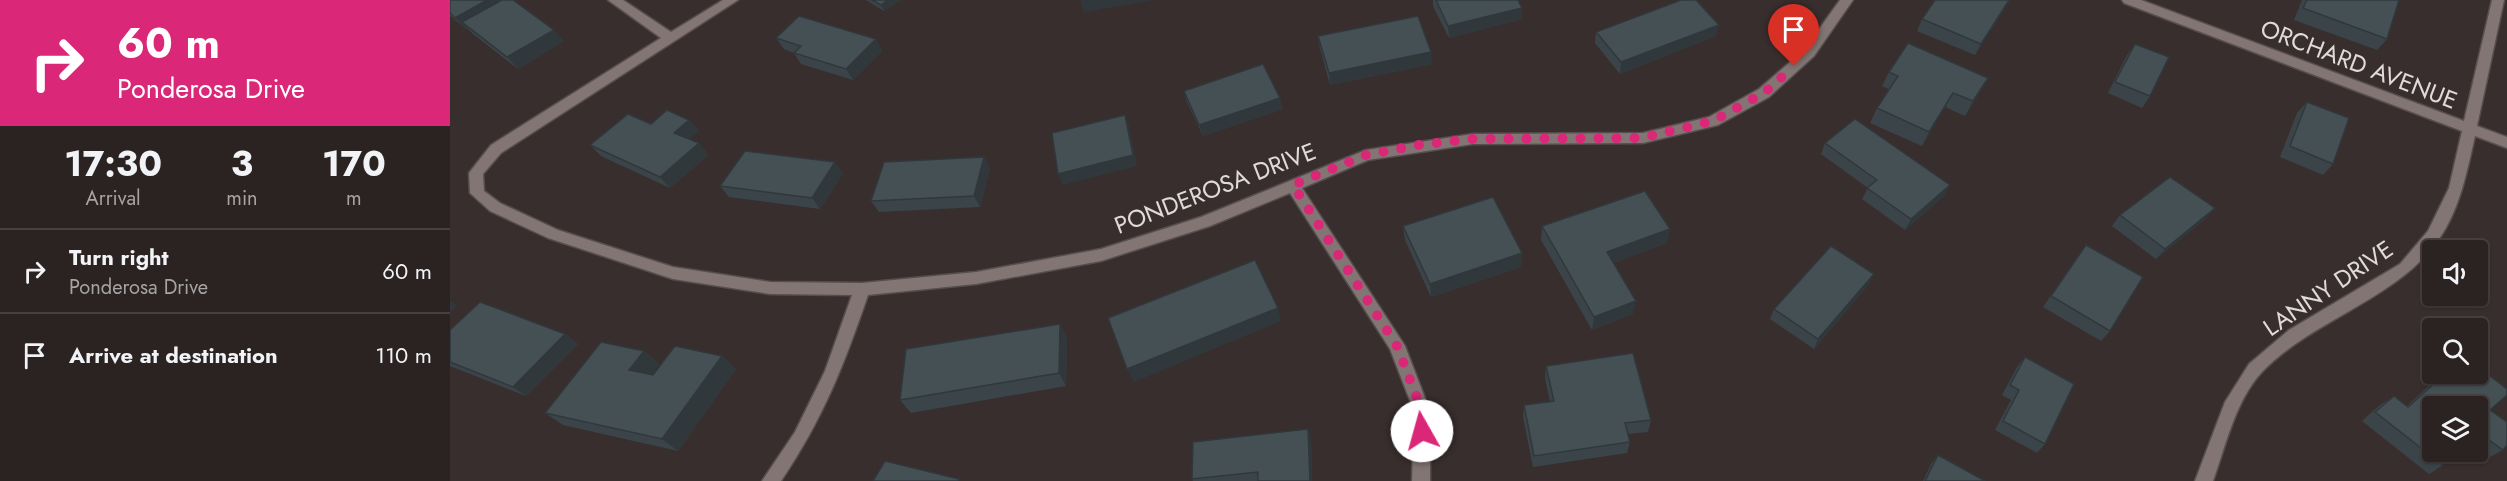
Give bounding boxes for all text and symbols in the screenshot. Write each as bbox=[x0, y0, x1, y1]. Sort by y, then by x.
pin bbox=[1768, 4, 1819, 66]
street label: ORCHARD AVENUE bbox=[2256, 10, 2462, 118]
text: 60 m bbox=[117, 13, 220, 74]
icon: arrive bbox=[1777, 13, 1810, 46]
icon: right bbox=[18, 24, 96, 102]
text: Ponderosa Drive bbox=[117, 69, 305, 108]
street label: PONDEROSA DRIVE bbox=[1109, 133, 1321, 243]
text: 17:30 bbox=[64, 137, 162, 189]
text: 3 bbox=[231, 137, 253, 189]
text: 170 bbox=[322, 137, 386, 189]
text: Arrival bbox=[86, 184, 141, 213]
text: min bbox=[226, 184, 258, 213]
text: m bbox=[346, 184, 362, 213]
street label: LANNY DRIVE bbox=[2256, 232, 2400, 344]
map controls bbox=[2422, 240, 2488, 462]
button: sound bbox=[2422, 240, 2488, 306]
text: Turn right bbox=[69, 241, 169, 273]
icon: right bbox=[18, 255, 51, 288]
text: 60 m bbox=[382, 255, 432, 287]
text: Ponderosa Drive bbox=[69, 273, 208, 302]
button: search bbox=[2422, 318, 2488, 384]
icon: arrive bbox=[18, 339, 51, 372]
text: Arrive at destination bbox=[69, 339, 278, 371]
text: 110 m bbox=[375, 339, 432, 371]
button: layers bbox=[2422, 396, 2488, 462]
position arrow bbox=[1390, 399, 1454, 463]

